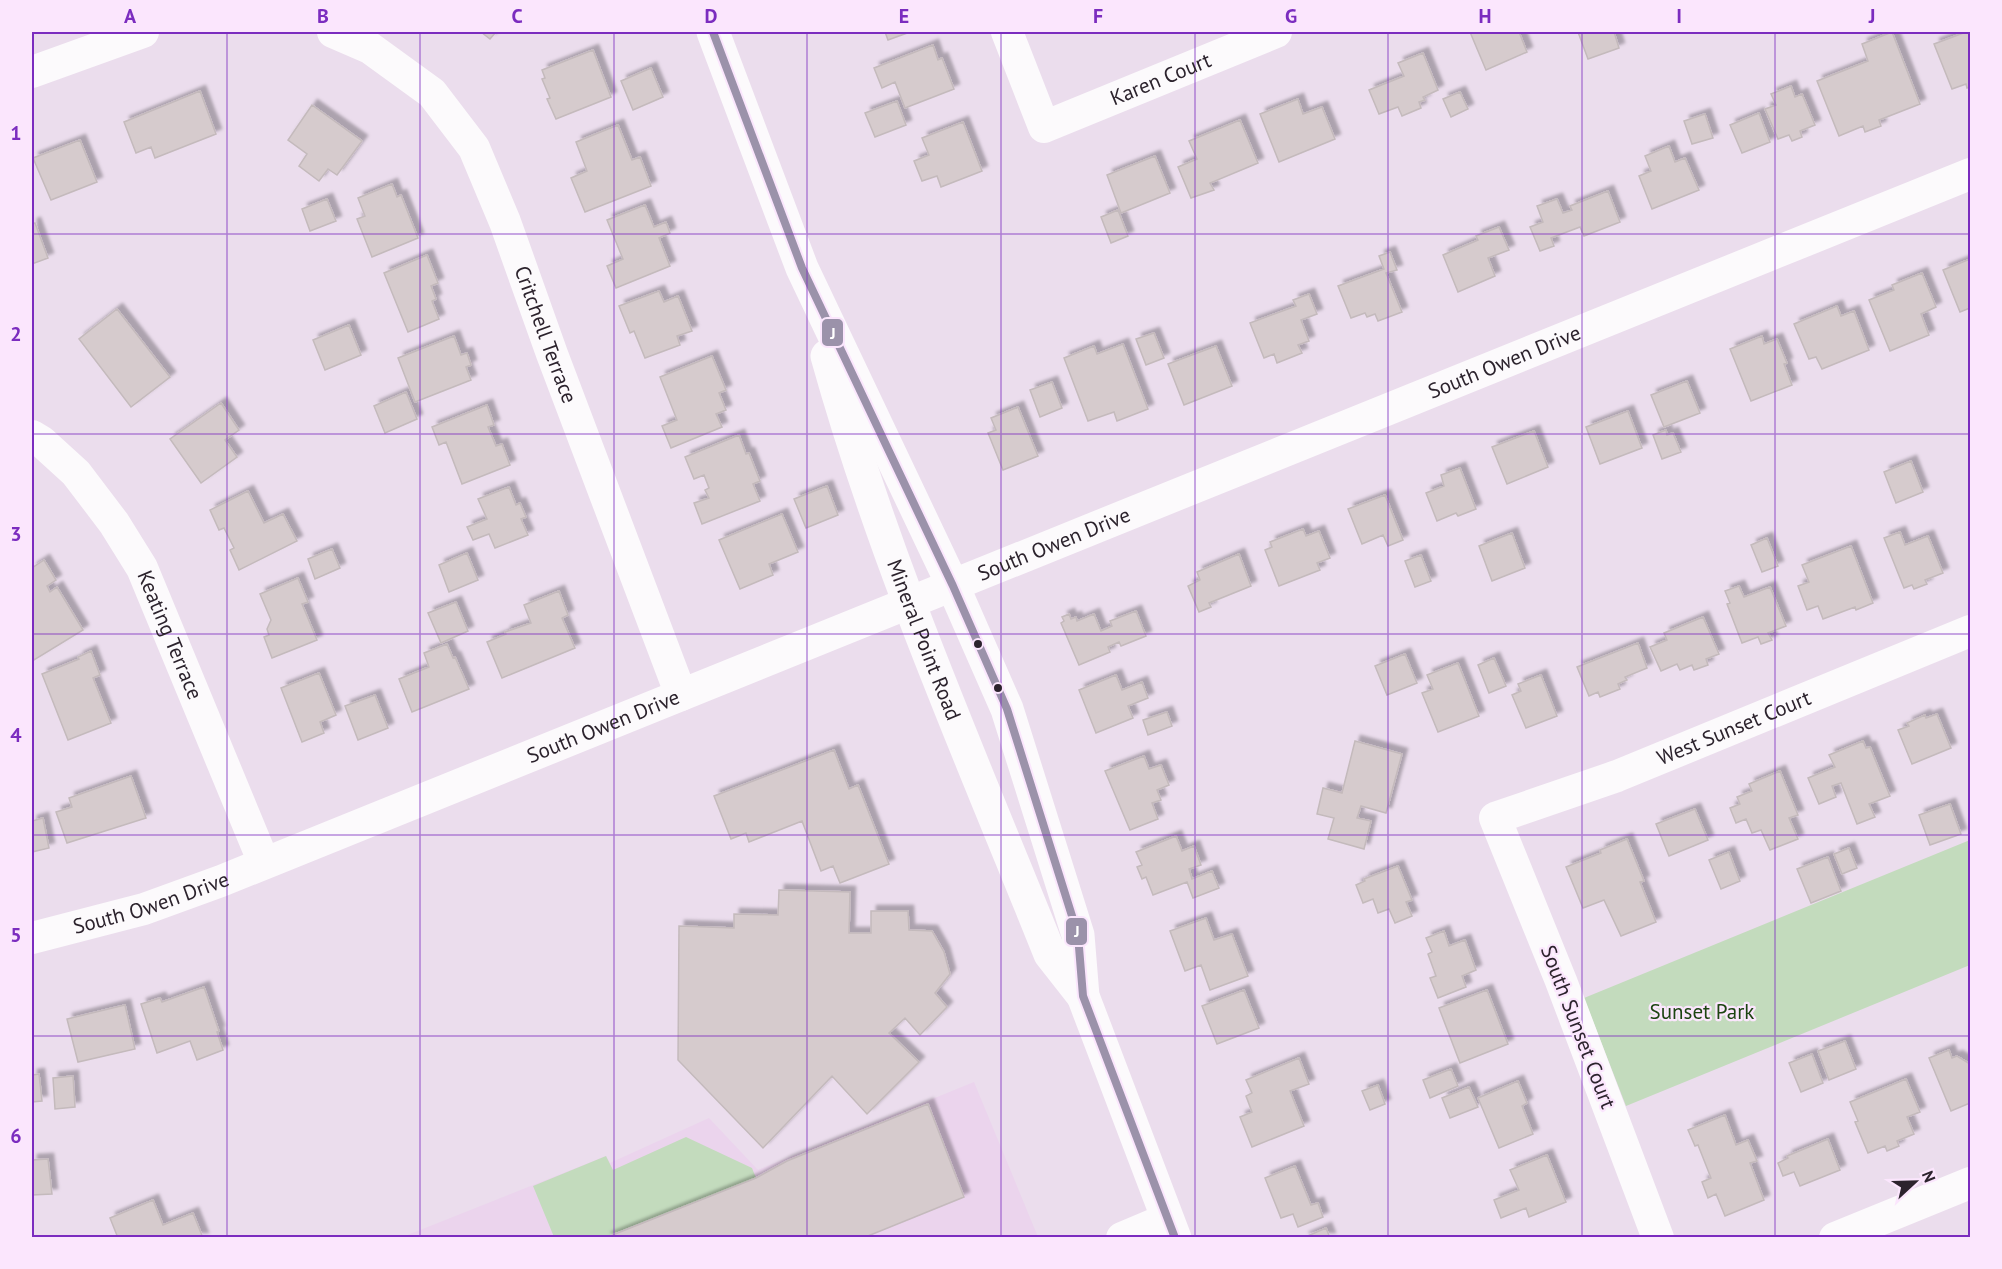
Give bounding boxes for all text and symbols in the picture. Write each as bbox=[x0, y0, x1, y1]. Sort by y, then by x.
text: A bbox=[124, 3, 137, 29]
text: B bbox=[317, 3, 329, 29]
text: C bbox=[511, 3, 523, 29]
text: D bbox=[705, 3, 718, 29]
text: E bbox=[899, 3, 909, 29]
text: F bbox=[1093, 3, 1103, 29]
text: G bbox=[1285, 3, 1297, 29]
text: H bbox=[1478, 3, 1492, 29]
text: I bbox=[1676, 3, 1682, 29]
text: J bbox=[1868, 3, 1875, 29]
street label: Karen Court bbox=[1106, 46, 1215, 111]
text: 1 bbox=[10, 120, 22, 146]
street label: Critchell Terrace bbox=[509, 262, 583, 407]
line badge: J bbox=[821, 318, 844, 347]
street label: South Owen Drive bbox=[1424, 319, 1585, 405]
text: 2 bbox=[10, 321, 22, 347]
text: J bbox=[829, 323, 836, 343]
street label: South Owen Drive bbox=[973, 501, 1134, 587]
text: 3 bbox=[10, 521, 22, 547]
street label: Mineral Point Road bbox=[881, 555, 968, 724]
street label: Keating Terrace bbox=[131, 566, 209, 703]
unlabelled marker bbox=[972, 638, 984, 650]
unlabelled marker bbox=[992, 682, 1004, 694]
street label: South Owen Drive bbox=[523, 683, 683, 769]
street label: West Sunset Court bbox=[1653, 684, 1815, 771]
text: 4 bbox=[10, 722, 22, 748]
street label: South Owen Drive bbox=[70, 865, 233, 940]
line badge: J bbox=[1065, 917, 1088, 946]
text: J bbox=[1073, 921, 1080, 941]
text: 5 bbox=[10, 922, 22, 948]
street label: South Sunset Court bbox=[1535, 941, 1622, 1112]
park label: Sunset Park bbox=[1650, 998, 1754, 1025]
text: 6 bbox=[10, 1123, 22, 1149]
north arrow bbox=[1885, 1152, 1945, 1212]
text: N bbox=[1918, 1168, 1940, 1185]

